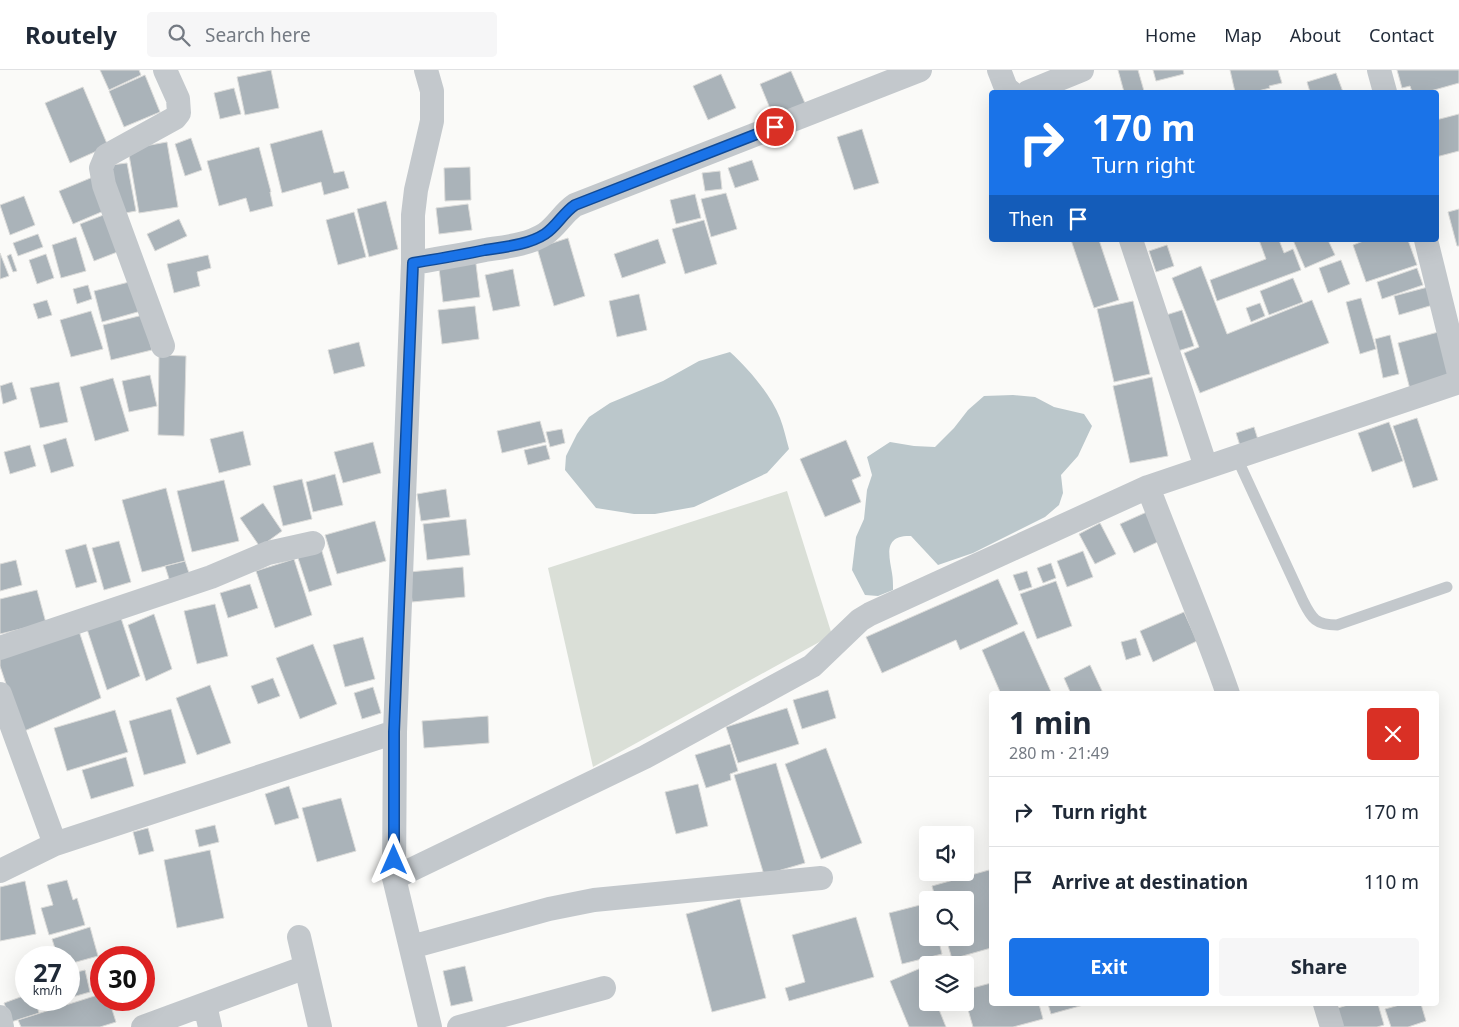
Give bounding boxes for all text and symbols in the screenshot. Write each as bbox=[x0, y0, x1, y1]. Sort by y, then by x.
search box bbox=[147, 12, 497, 57]
text: Routely bbox=[25, 18, 117, 51]
icon: search bbox=[165, 21, 193, 49]
text: Search here bbox=[205, 22, 311, 48]
text: Home bbox=[1145, 23, 1196, 47]
text: Map bbox=[1224, 23, 1262, 47]
text: About bbox=[1290, 23, 1341, 47]
text: Contact bbox=[1369, 23, 1434, 47]
text: 170 m bbox=[1092, 104, 1195, 151]
pin bbox=[754, 106, 796, 148]
icon: right bbox=[1009, 110, 1074, 175]
icon: arrive bbox=[761, 113, 789, 141]
text: Turn right bbox=[1092, 149, 1195, 179]
icon: arrive bbox=[1064, 205, 1092, 233]
text: Then bbox=[1009, 206, 1054, 232]
text: 1 min bbox=[1009, 702, 1092, 743]
button: close bbox=[1367, 708, 1419, 760]
text: 280 m · 21:49 bbox=[1009, 742, 1109, 764]
icon: right bbox=[1009, 798, 1037, 826]
text: Turn right bbox=[1052, 799, 1147, 825]
text: 170 m bbox=[1364, 799, 1419, 825]
map controls bbox=[919, 826, 974, 1011]
button: sound bbox=[919, 826, 974, 881]
position arrow bbox=[367, 833, 419, 885]
icon: arrive bbox=[1009, 868, 1037, 896]
text: Arrive at destination bbox=[1052, 869, 1248, 895]
text: 110 m bbox=[1364, 869, 1419, 895]
button: search bbox=[919, 891, 974, 946]
button: Exit bbox=[1009, 938, 1209, 996]
button: Share bbox=[1219, 938, 1419, 996]
speed limit sign: 30 bbox=[90, 946, 155, 1011]
text: 27 bbox=[33, 955, 62, 989]
button: layers bbox=[919, 956, 974, 1011]
text: km/h bbox=[33, 982, 62, 999]

